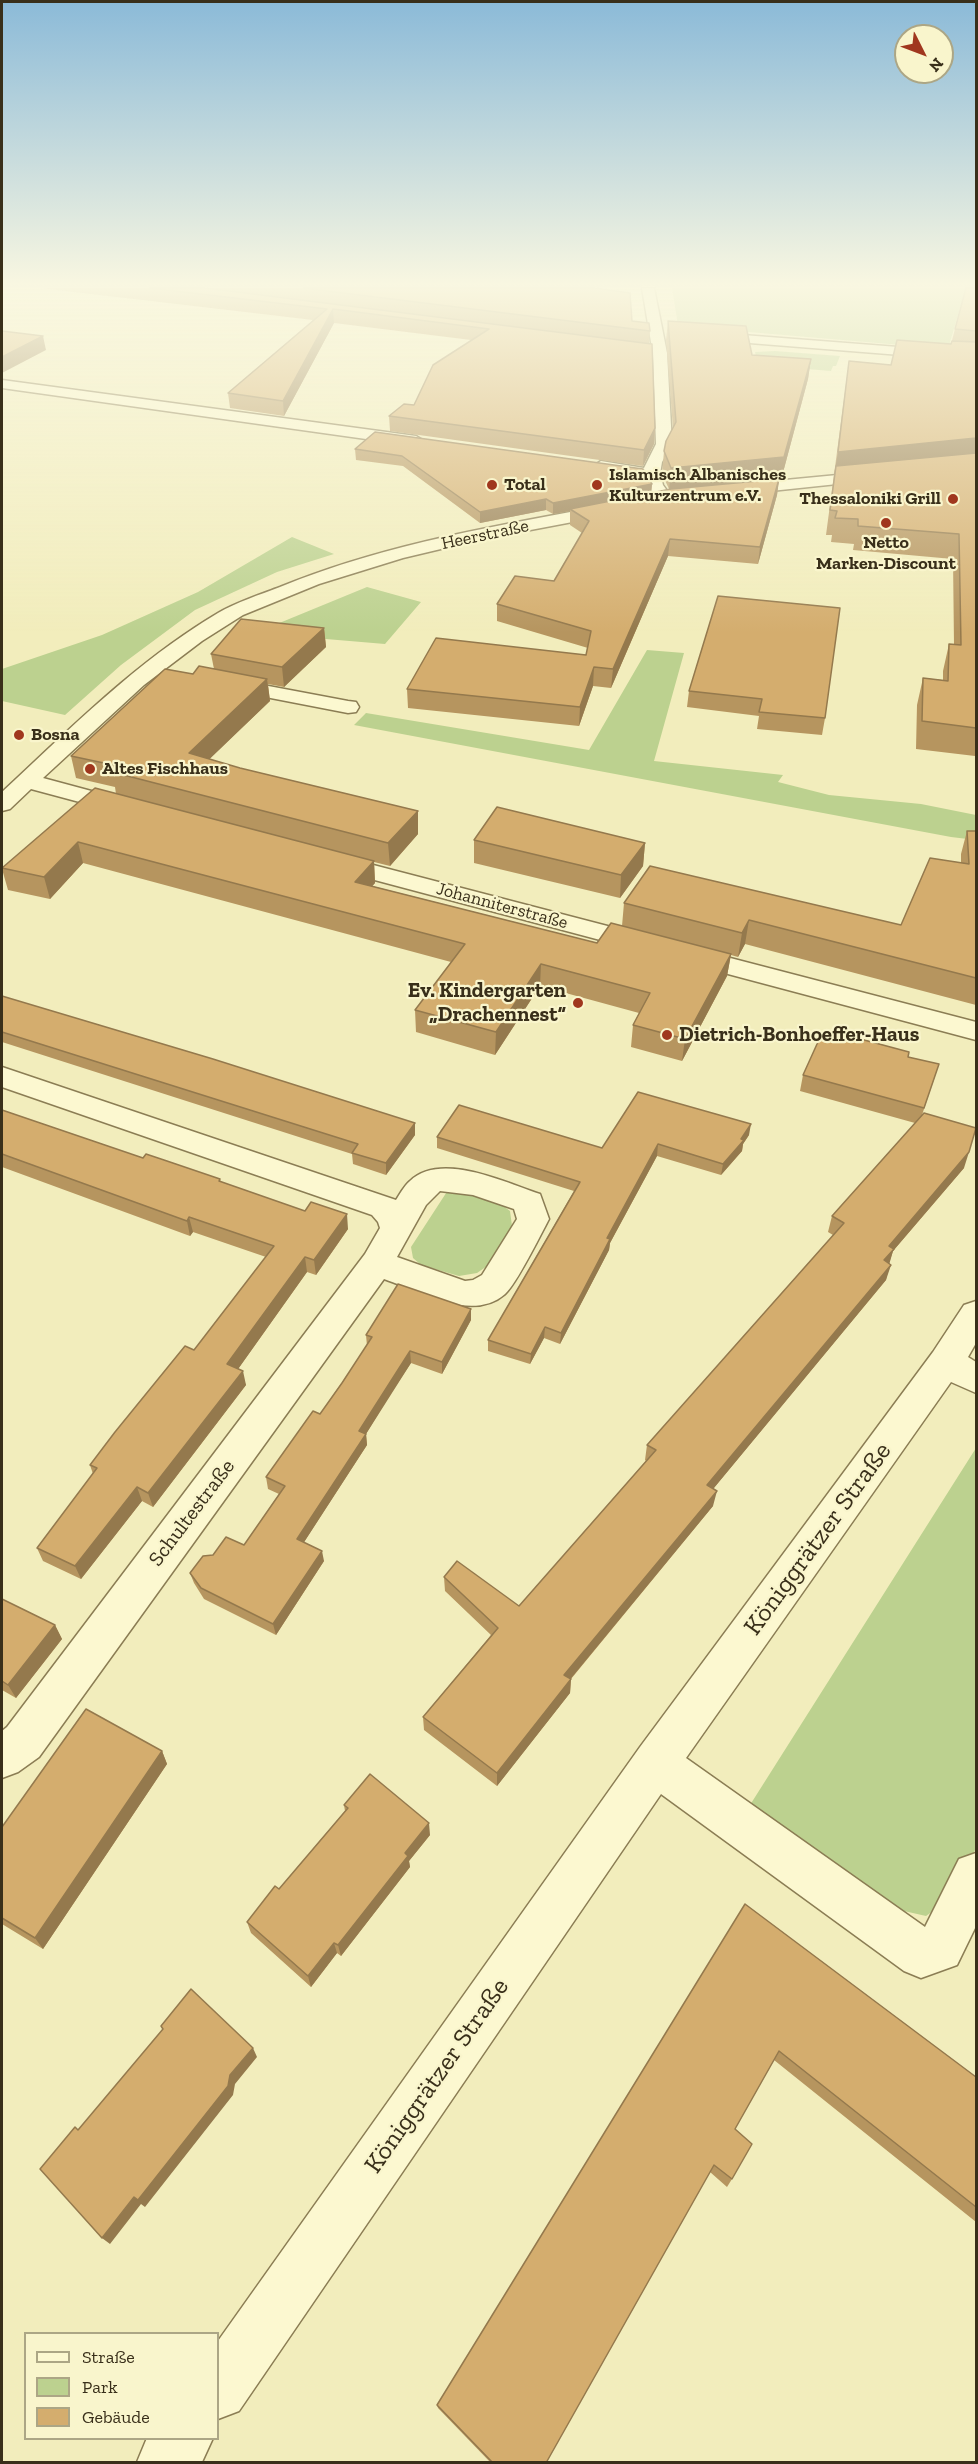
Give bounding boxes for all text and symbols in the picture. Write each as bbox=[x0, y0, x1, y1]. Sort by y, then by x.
north arrow bbox=[894, 24, 954, 84]
text: N bbox=[925, 54, 947, 76]
place label: Islamisch Albanisches Kulturzentrum e.V. bbox=[609, 464, 786, 506]
place label: Total bbox=[504, 474, 546, 496]
marker: Total bbox=[485, 478, 499, 492]
marker: Islamisch Albanisches Kulturzentrum e.V. bbox=[590, 478, 604, 492]
place label: Thessaloniki Grill bbox=[799, 488, 941, 510]
marker: Thessaloniki Grill bbox=[946, 492, 960, 506]
street label: Heerstraße bbox=[439, 515, 531, 555]
marker: Netto Marken-Discount bbox=[879, 516, 893, 530]
place label: Netto Marken-Discount bbox=[816, 532, 956, 574]
place label: Bosna bbox=[31, 724, 80, 746]
marker: Bosna bbox=[12, 728, 26, 742]
place label: Altes Fischhaus bbox=[102, 758, 228, 780]
marker: Altes Fischhaus bbox=[83, 762, 97, 776]
street label: Johanniterstraße bbox=[434, 878, 570, 934]
place label: Ev. Kindergarten „Drachennest“ bbox=[408, 978, 566, 1028]
marker: Ev. Kindergarten „Drachennest“ bbox=[571, 996, 585, 1010]
place label: Dietrich-Bonhoeffer-Haus bbox=[679, 1022, 920, 1048]
marker: Dietrich-Bonhoeffer-Haus bbox=[660, 1028, 674, 1042]
street label: Königgrätzer Straße bbox=[738, 1437, 898, 1641]
street label: Schultestraße bbox=[144, 1455, 240, 1571]
street label: Königgrätzer Straße bbox=[358, 1973, 516, 2179]
legend bbox=[24, 2332, 219, 2440]
text: Straße bbox=[82, 2346, 135, 2368]
text: Park bbox=[82, 2376, 118, 2398]
text: Gebäude bbox=[82, 2406, 150, 2428]

